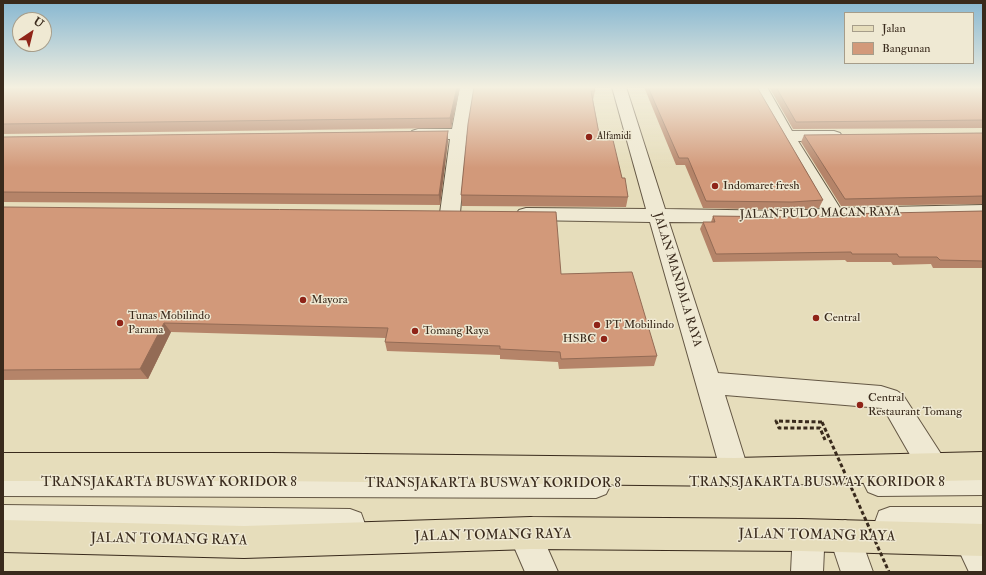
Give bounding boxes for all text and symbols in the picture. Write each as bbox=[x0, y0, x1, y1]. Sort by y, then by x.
north arrow bbox=[12, 12, 52, 52]
legend bbox=[844, 12, 974, 64]
text: U bbox=[31, 15, 46, 31]
text: Jalan bbox=[882, 21, 906, 36]
text: Bangunan bbox=[882, 41, 931, 56]
place label: Alfamidi bbox=[597, 131, 631, 143]
marker: Alfamidi bbox=[584, 132, 594, 142]
place label: Indomaret fresh bbox=[723, 179, 800, 193]
marker: Indomaret fresh bbox=[710, 181, 720, 191]
street label: JALAN PULO MACAN RAYA bbox=[740, 205, 900, 223]
street label: JALAN MANDALA RAYA bbox=[650, 211, 704, 349]
place label: Mayora bbox=[311, 293, 348, 307]
marker: Mayora bbox=[298, 295, 308, 305]
place label: Tunas Mobilindo Parama bbox=[128, 309, 210, 337]
place label: Central bbox=[824, 311, 860, 325]
marker: Central bbox=[811, 313, 821, 323]
marker: Tunas Mobilindo Parama bbox=[115, 318, 125, 328]
place label: PT Mobilindo bbox=[605, 318, 674, 332]
marker: PT Mobilindo bbox=[592, 320, 602, 330]
place label: Tomang Raya bbox=[423, 324, 489, 338]
marker: Tomang Raya bbox=[410, 326, 420, 336]
place label: HSBC bbox=[563, 332, 596, 346]
marker: HSBC bbox=[599, 334, 609, 344]
place label: Central Restaurant Tomang bbox=[868, 391, 962, 419]
marker: Central Restaurant Tomang bbox=[855, 400, 865, 410]
street label: TRANSJAKARTA BUSWAY KORIDOR 8 bbox=[41, 475, 297, 491]
street label: TRANSJAKARTA BUSWAY KORIDOR 8 bbox=[689, 475, 945, 491]
street label: TRANSJAKARTA BUSWAY KORIDOR 8 bbox=[365, 476, 621, 492]
street label: JALAN TOMANG RAYA bbox=[414, 526, 572, 546]
street label: JALAN TOMANG RAYA bbox=[738, 526, 896, 546]
street label: JALAN TOMANG RAYA bbox=[90, 530, 248, 550]

